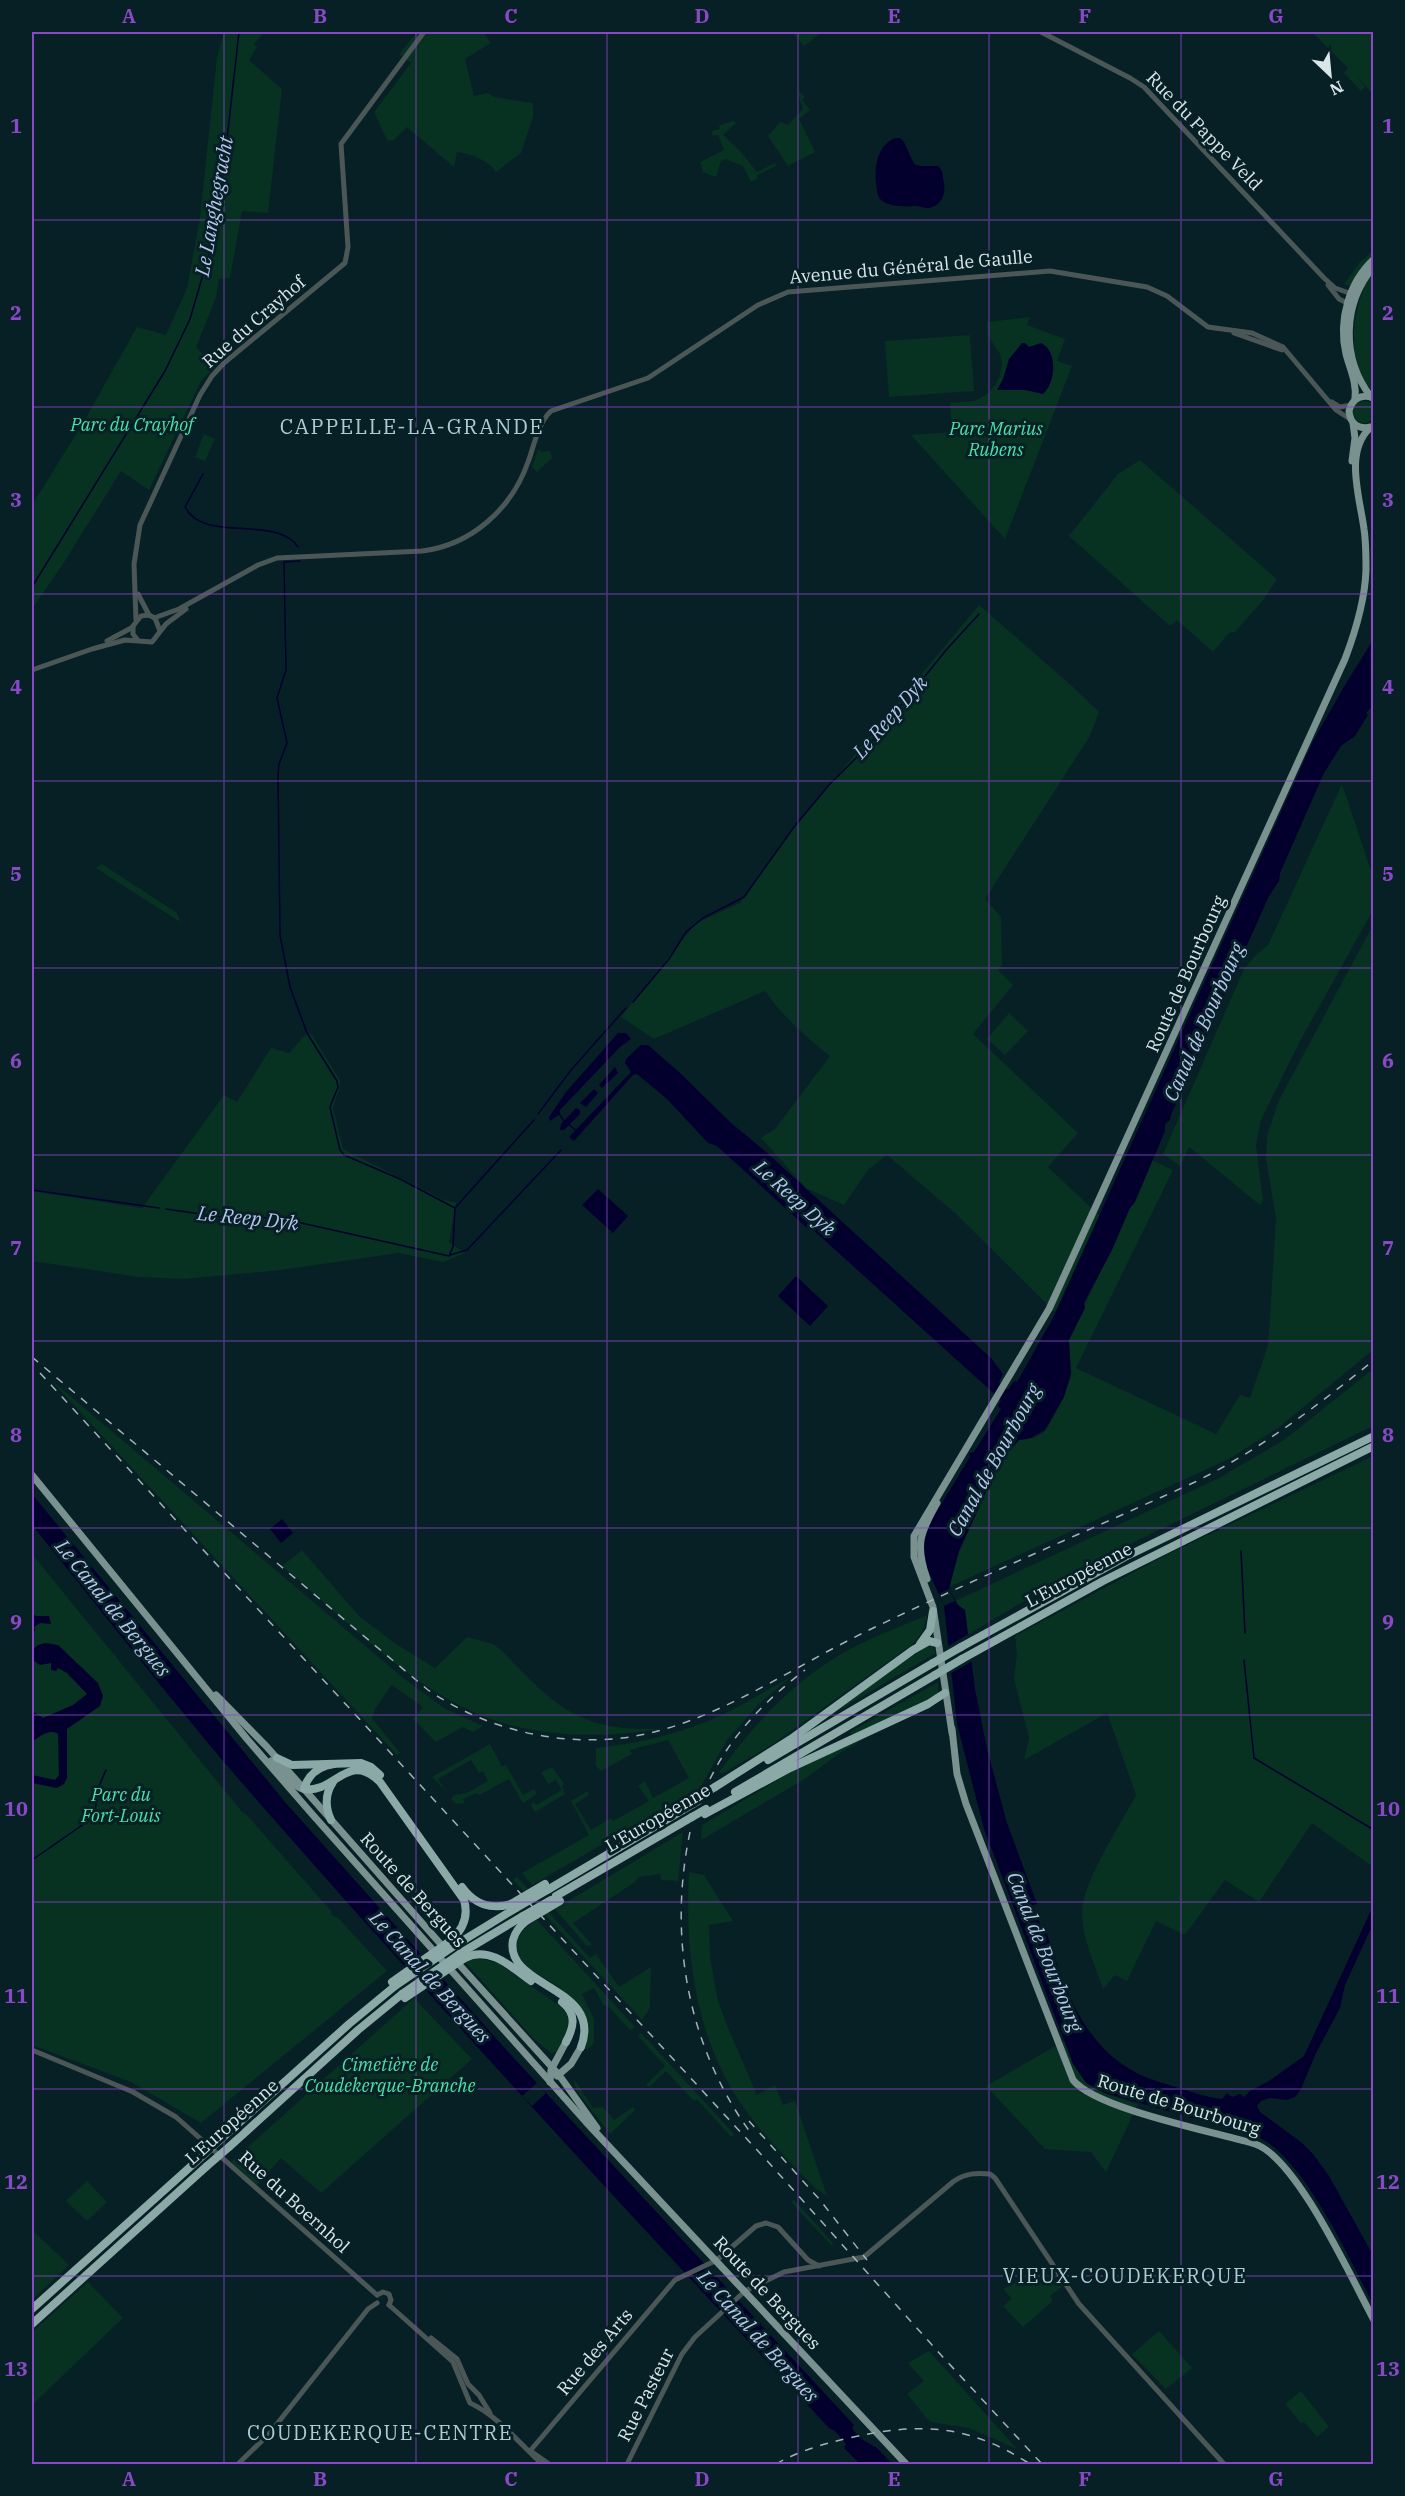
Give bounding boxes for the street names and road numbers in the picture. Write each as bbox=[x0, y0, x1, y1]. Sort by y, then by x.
street label: Rue du Pappe Veld bbox=[1142, 66, 1267, 195]
street label: Avenue du Général de Gaulle bbox=[788, 244, 1034, 289]
street label: Rue du Crayhof bbox=[197, 269, 311, 373]
street label: Route de Bourbourg bbox=[1141, 892, 1231, 1056]
street label: L'Européenne bbox=[1021, 1537, 1136, 1612]
street label: L'Européenne bbox=[601, 1778, 714, 1857]
street label: Route de Bergues bbox=[356, 1827, 471, 1952]
street label: Route de Bourbourg bbox=[1095, 2069, 1264, 2140]
street label: L'Européenne bbox=[180, 2074, 283, 2170]
street label: Rue du Boernhol bbox=[234, 2146, 355, 2258]
street label: Route de Bergues bbox=[709, 2231, 826, 2354]
street label: Rue des Arts bbox=[552, 2304, 638, 2400]
street label: Rue Pasteur bbox=[612, 2344, 679, 2445]

